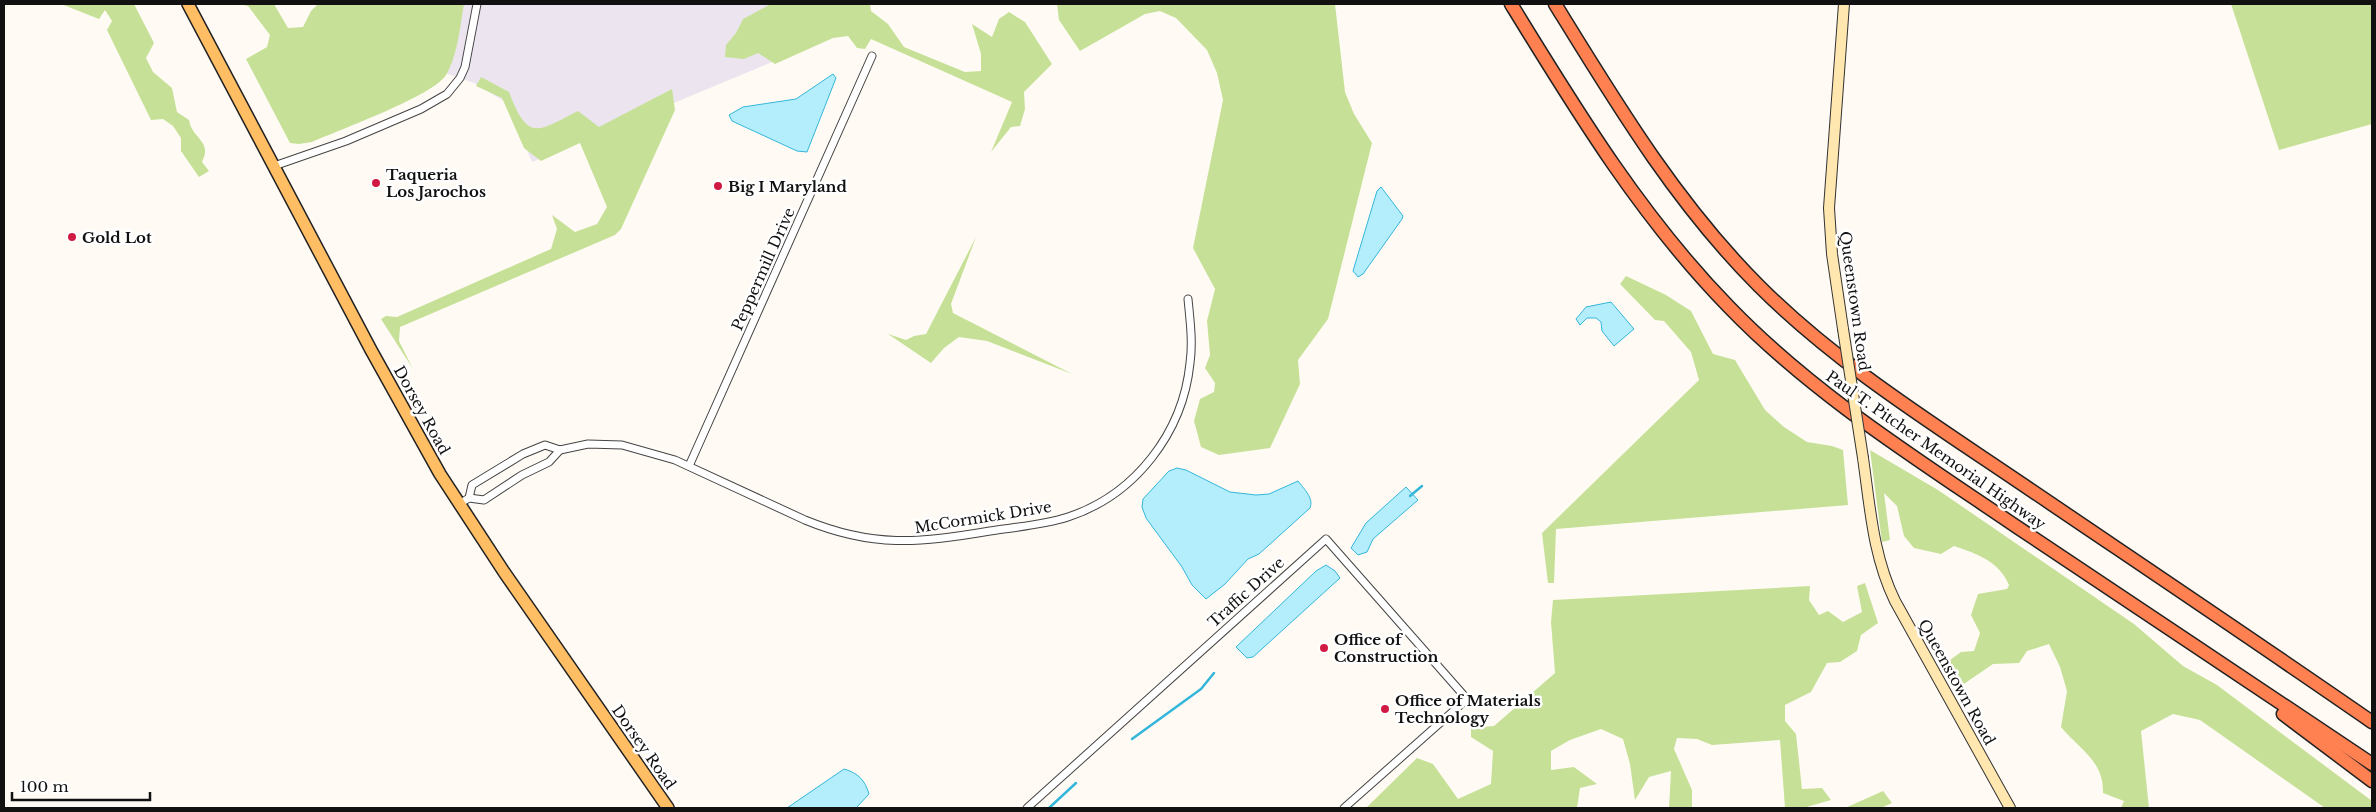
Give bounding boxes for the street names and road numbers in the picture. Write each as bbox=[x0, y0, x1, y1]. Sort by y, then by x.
street label: Peppermill Drive bbox=[727, 205, 799, 333]
street label: Queenstown Road bbox=[1836, 230, 1874, 372]
street label: Dorsey Road bbox=[390, 362, 454, 458]
street label: Paul T. Pitcher Memorial Highway bbox=[1822, 366, 2050, 534]
street label: McCormick Drive bbox=[913, 497, 1053, 537]
street label: Traffic Drive bbox=[1204, 553, 1288, 631]
street label: Queenstown Road bbox=[1914, 616, 2000, 748]
street label: Dorsey Road bbox=[608, 701, 680, 793]

